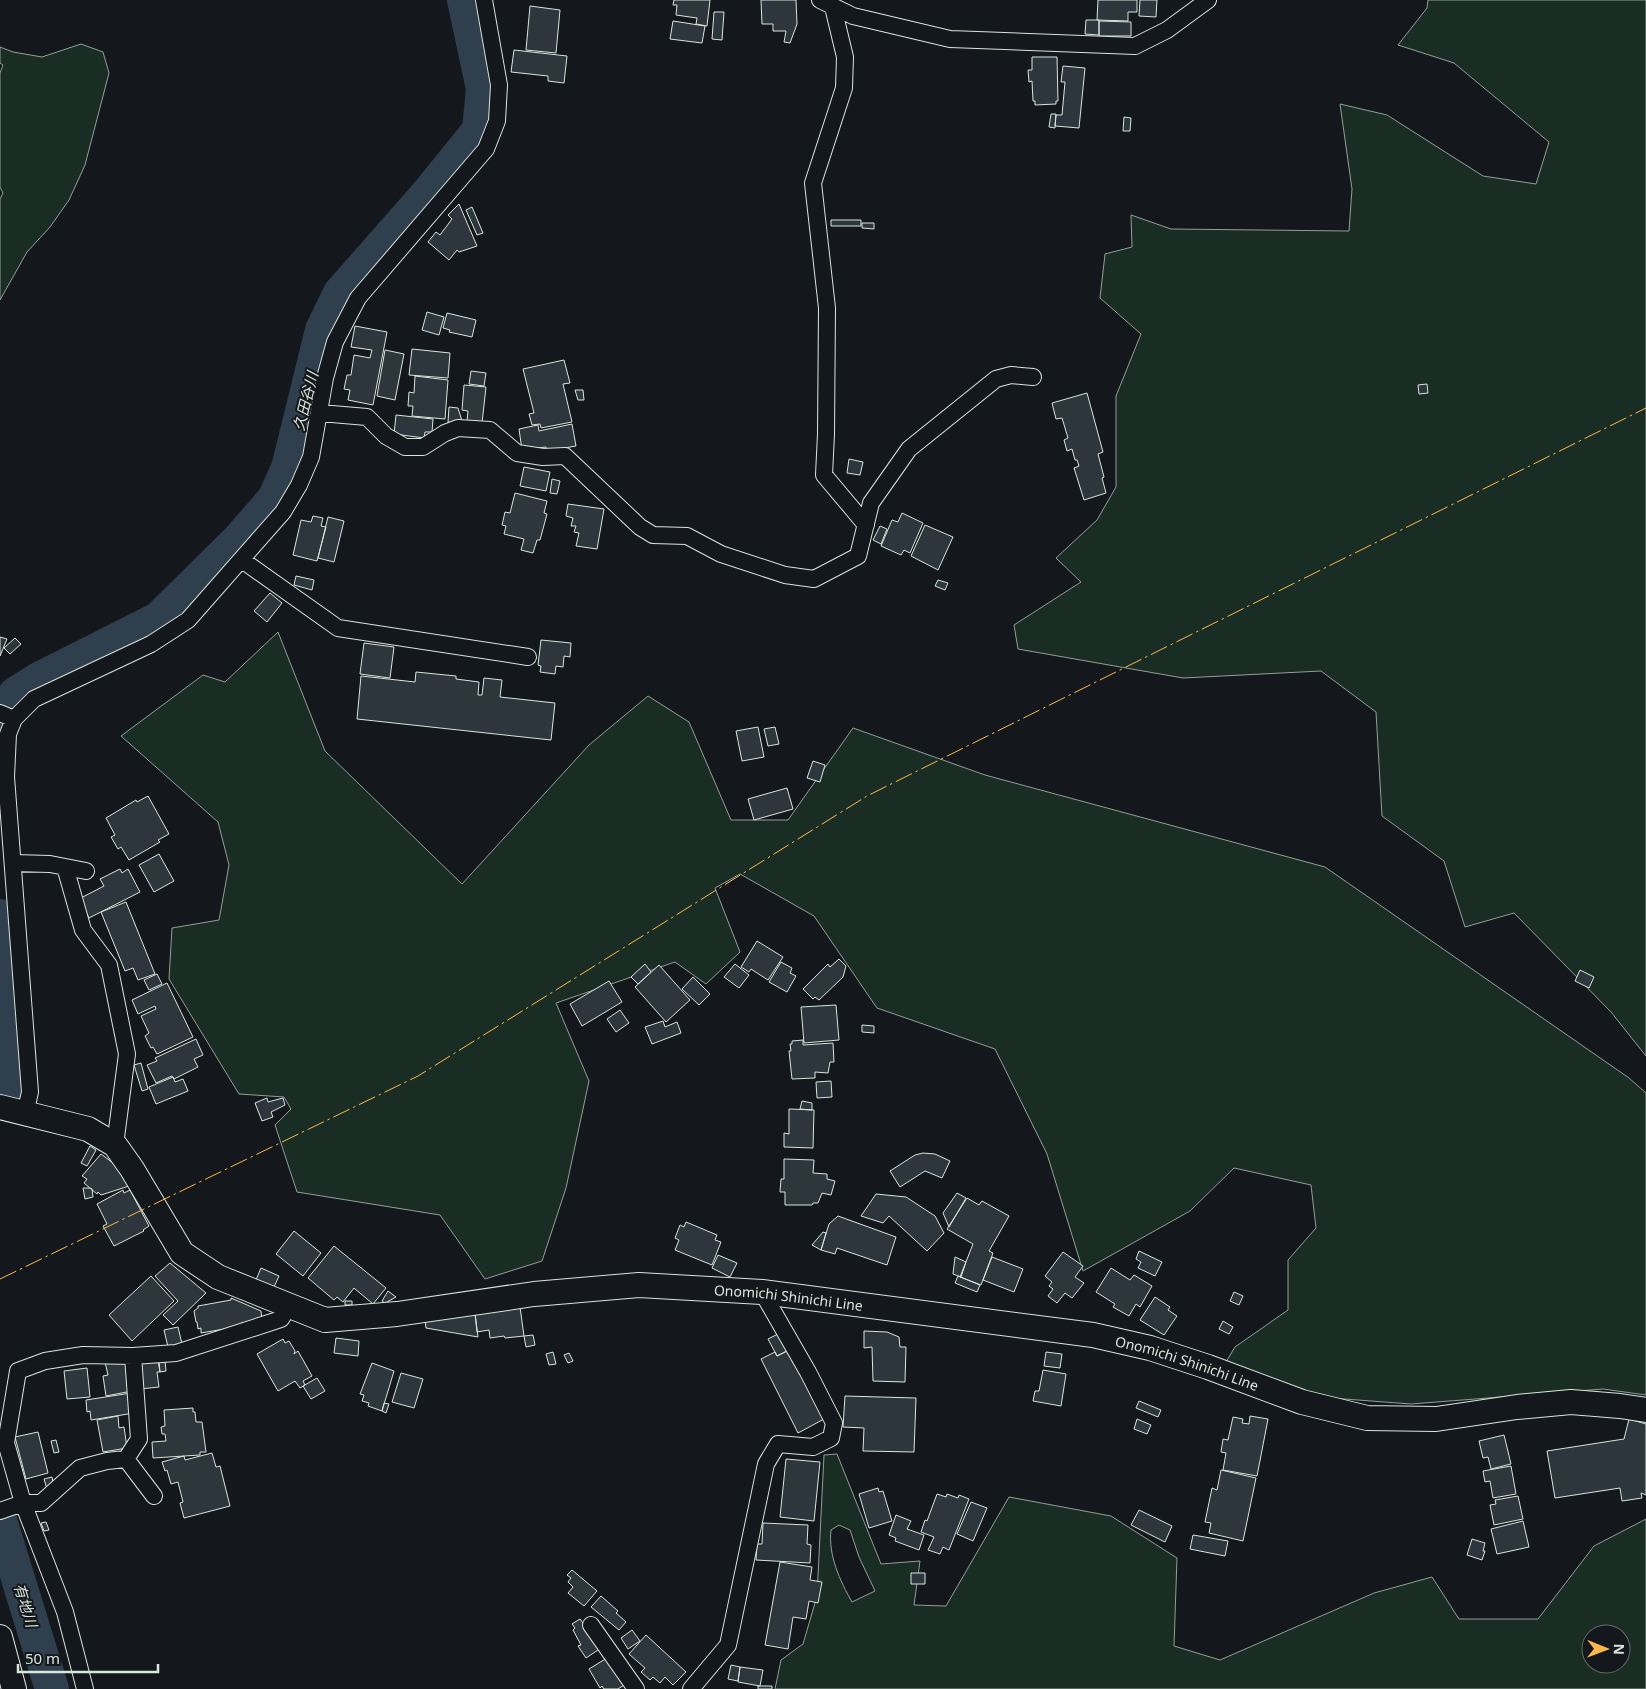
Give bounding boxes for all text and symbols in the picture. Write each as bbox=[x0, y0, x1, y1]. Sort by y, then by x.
water label: 久田谷川 bbox=[288, 368, 322, 433]
street label: Onomichi Shinichi Line bbox=[713, 1280, 864, 1315]
street label: Onomichi Shinichi Line bbox=[1113, 1331, 1262, 1395]
water label: 有地川 bbox=[10, 1581, 43, 1631]
north arrow bbox=[1581, 1624, 1631, 1674]
scale bar bbox=[18, 1642, 158, 1674]
text: N bbox=[1610, 1643, 1629, 1655]
text: 50 m bbox=[25, 1648, 60, 1668]

